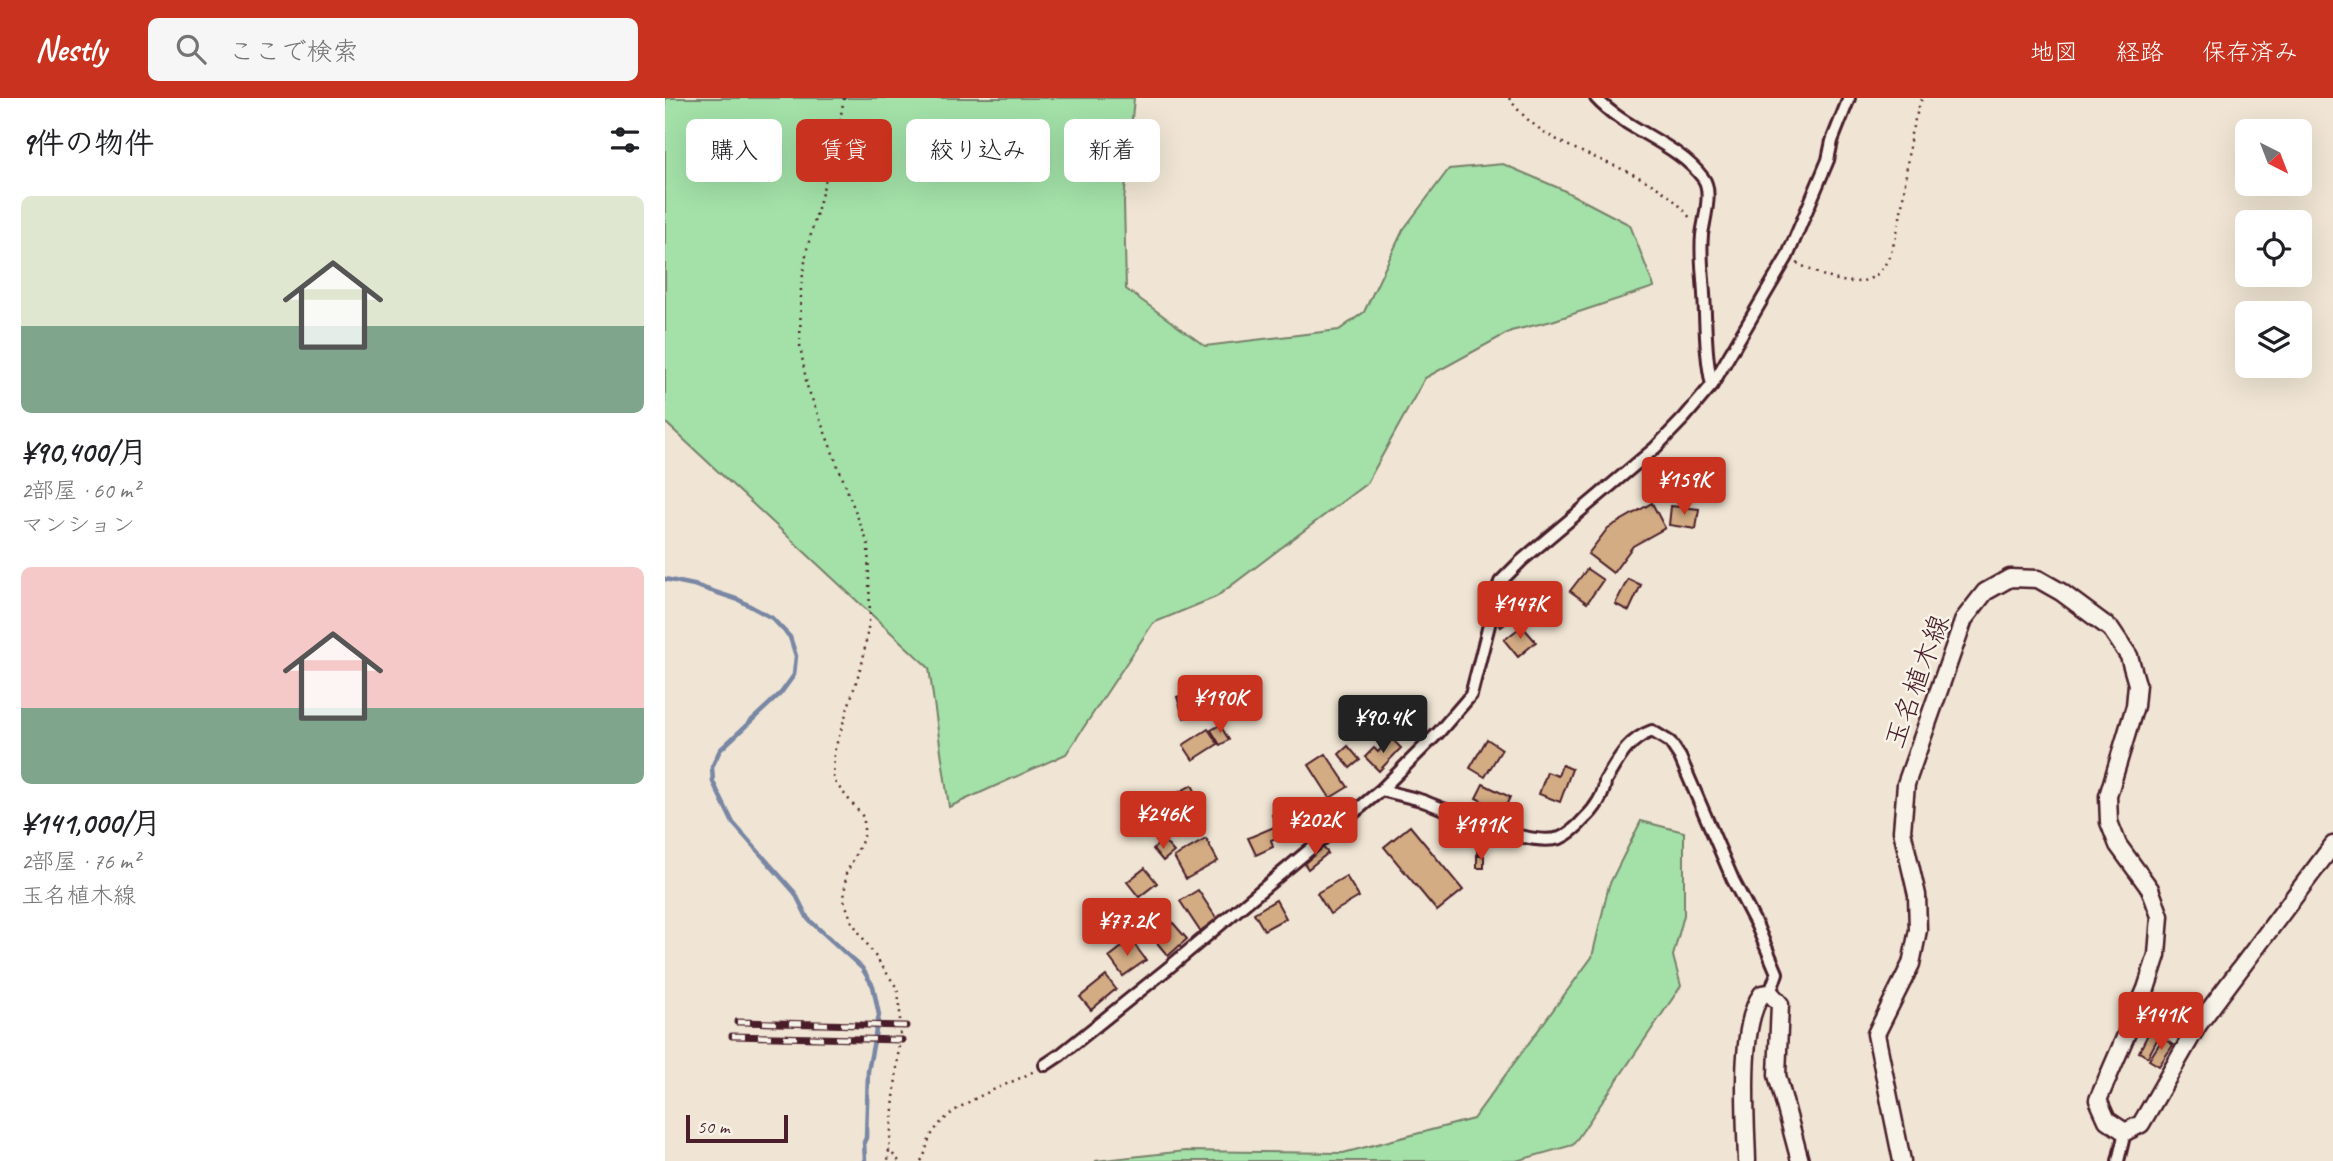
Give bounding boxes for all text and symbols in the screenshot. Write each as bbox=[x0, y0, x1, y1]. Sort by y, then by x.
search box bbox=[148, 18, 638, 81]
text: Nestly bbox=[35, 28, 106, 70]
icon: search bbox=[172, 30, 210, 68]
text: ここで検索 bbox=[228, 35, 358, 68]
text: 地図 bbox=[2030, 37, 2078, 67]
text: 経路 bbox=[2116, 37, 2164, 67]
text: 保存済み bbox=[2202, 37, 2298, 67]
chip: 購入 bbox=[686, 119, 782, 182]
chip: 賃貸 bbox=[796, 119, 892, 182]
chip: 絞り込み bbox=[906, 119, 1050, 182]
chip: 新着 bbox=[1064, 119, 1160, 182]
north arrow bbox=[2235, 119, 2312, 196]
map controls bbox=[2235, 119, 2312, 378]
icon: filters bbox=[606, 121, 644, 159]
text: 9件の物件 bbox=[21, 124, 154, 162]
button: locate bbox=[2235, 210, 2312, 287]
icon: home bbox=[270, 242, 396, 368]
button: layers bbox=[2235, 301, 2312, 378]
text: ¥90,400/月 bbox=[21, 433, 147, 471]
pin: ¥159K bbox=[1635, 458, 1733, 517]
text: ¥159K bbox=[1658, 465, 1710, 494]
text: 2部屋 · 60 m² bbox=[21, 476, 139, 505]
text: マンション bbox=[21, 510, 135, 539]
pin: ¥147K bbox=[1471, 582, 1569, 641]
text: ¥147K bbox=[1494, 589, 1547, 618]
street label: 玉名植木線 bbox=[1876, 609, 1957, 753]
icon: home bbox=[270, 613, 396, 739]
pin: ¥190K bbox=[1171, 676, 1269, 735]
text: ¥190K bbox=[1194, 683, 1246, 712]
pin: ¥90.4K bbox=[1326, 696, 1440, 755]
text: ¥90.4K bbox=[1354, 703, 1412, 732]
pin: ¥246K bbox=[1114, 792, 1212, 851]
pin: ¥202K bbox=[1266, 798, 1364, 857]
text: ¥246K bbox=[1136, 799, 1190, 828]
pin: ¥191K bbox=[1432, 802, 1530, 862]
text: ¥141,000/月 bbox=[21, 804, 161, 842]
text: ¥202K bbox=[1288, 805, 1342, 834]
text: ¥191K bbox=[1455, 810, 1507, 839]
text: 2部屋 · 76 m² bbox=[21, 847, 139, 876]
text: 玉名植木線 bbox=[21, 881, 136, 910]
pin: ¥77.2K bbox=[1070, 898, 1184, 958]
text: ¥77.2K bbox=[1098, 906, 1156, 935]
pin: ¥141K bbox=[2112, 992, 2210, 1052]
text: ¥141K bbox=[2134, 1000, 2188, 1029]
scale bar bbox=[686, 1112, 787, 1144]
text: 50 m bbox=[697, 1115, 729, 1139]

